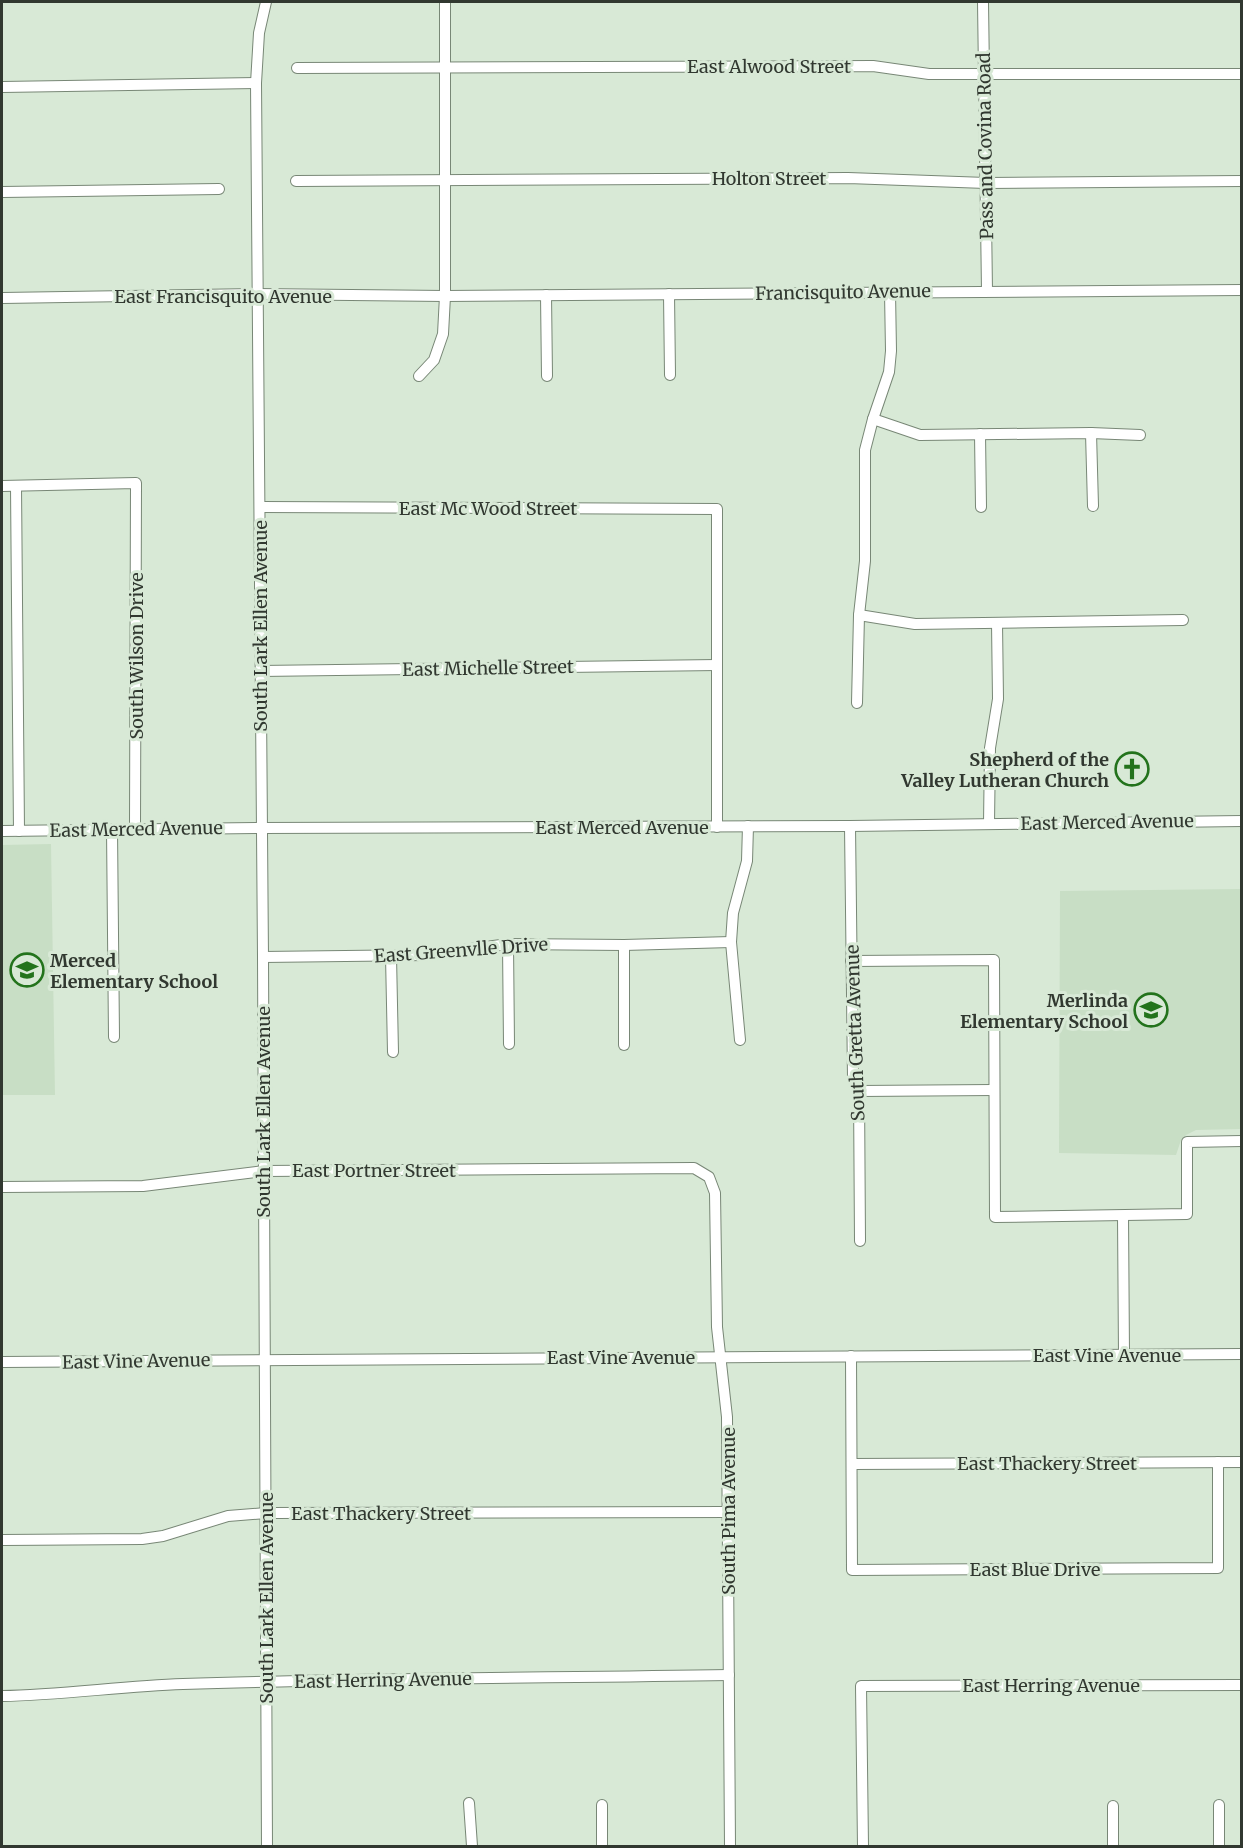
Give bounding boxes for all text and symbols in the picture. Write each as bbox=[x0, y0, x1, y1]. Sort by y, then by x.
street label: Pass and Covina Road bbox=[972, 52, 998, 240]
street label: East Alwood Street bbox=[687, 55, 851, 78]
street label: Holton Street bbox=[712, 167, 826, 190]
street label: Francisquito Avenue bbox=[755, 279, 931, 305]
street label: East Francisquito Avenue bbox=[114, 285, 332, 308]
street label: East Mc Wood Street bbox=[399, 497, 577, 520]
street label: South Lark Ellen Avenue bbox=[249, 520, 272, 732]
street label: South Wilson Drive bbox=[125, 572, 148, 740]
street label: East Michelle Street bbox=[402, 655, 574, 681]
place label: Shepherd of the Valley Lutheran Church bbox=[900, 748, 1109, 792]
church icon: Shepherd of the Valley Lutheran Church bbox=[1114, 751, 1150, 787]
street label: East Merced Avenue bbox=[1020, 809, 1194, 835]
street label: East Merced Avenue bbox=[49, 816, 223, 842]
street label: East Merced Avenue bbox=[535, 816, 709, 839]
street label: East Greenvlle Drive bbox=[373, 932, 549, 968]
street label: South Gretta Avenue bbox=[840, 944, 870, 1122]
place label: Merced Elementary School bbox=[50, 949, 218, 993]
school or university icon: Merced Elementary School bbox=[9, 952, 45, 988]
place label: Merlinda Elementary School bbox=[960, 989, 1128, 1033]
school or university icon: Merlinda Elementary School bbox=[1133, 992, 1169, 1028]
street label: South Lark Ellen Avenue bbox=[252, 1006, 275, 1218]
street label: East Portner Street bbox=[292, 1159, 456, 1182]
street label: East Vine Avenue bbox=[1033, 1344, 1181, 1367]
street label: East Vine Avenue bbox=[547, 1346, 695, 1369]
street label: East Vine Avenue bbox=[62, 1348, 210, 1374]
street label: South Pima Avenue bbox=[717, 1427, 740, 1595]
street label: East Thackery Street bbox=[957, 1452, 1137, 1475]
street label: South Lark Ellen Avenue bbox=[255, 1492, 278, 1704]
street label: East Thackery Street bbox=[291, 1502, 471, 1525]
street label: East Blue Drive bbox=[970, 1558, 1100, 1581]
street label: East Herring Avenue bbox=[294, 1667, 472, 1693]
street label: East Herring Avenue bbox=[962, 1674, 1140, 1697]

